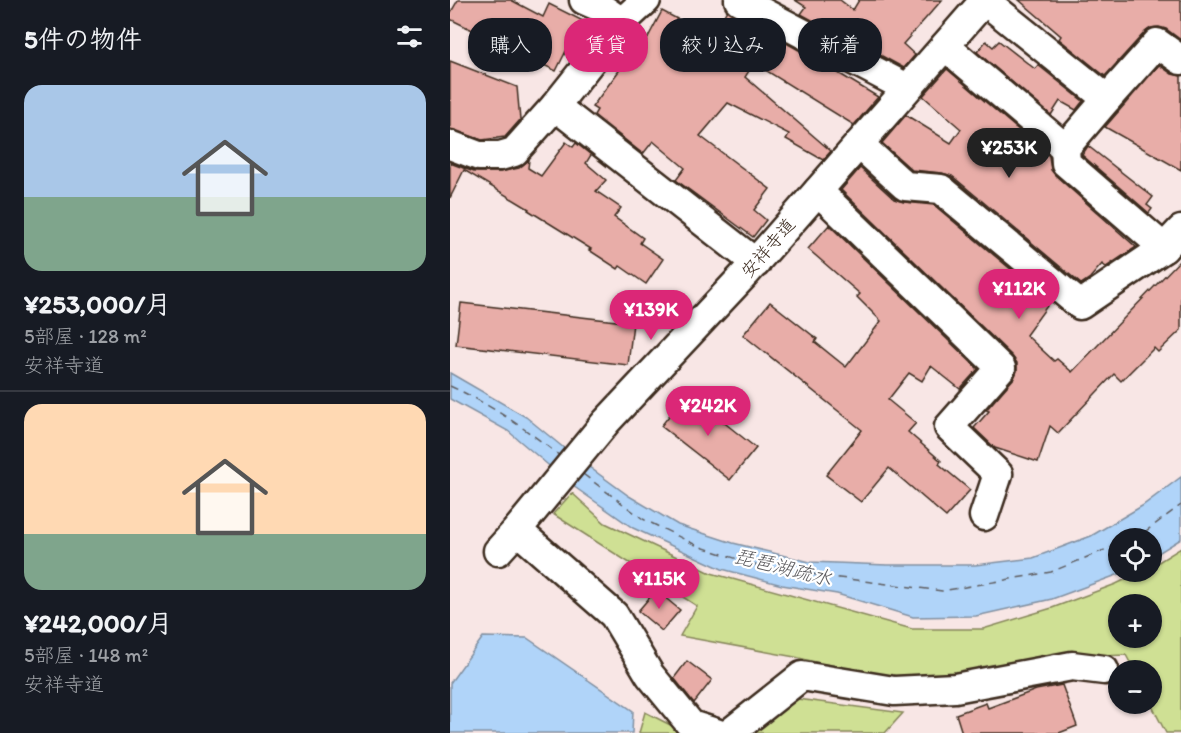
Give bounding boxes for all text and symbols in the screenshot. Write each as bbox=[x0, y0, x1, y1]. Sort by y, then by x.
chip: 購入 bbox=[468, 18, 552, 72]
chip: 賃貸 bbox=[564, 18, 648, 72]
chip: 絞り込み bbox=[660, 18, 786, 72]
chip: 新着 bbox=[798, 18, 882, 72]
icon: filters bbox=[393, 20, 426, 53]
text: 5件の物件 bbox=[24, 23, 142, 55]
icon: home bbox=[171, 124, 279, 232]
pin: ¥253K bbox=[967, 128, 1051, 179]
text: ¥253K bbox=[981, 135, 1037, 159]
street label: 安祥寺道 bbox=[736, 214, 800, 282]
pin: ¥112K bbox=[977, 269, 1061, 320]
text: ¥112K bbox=[992, 276, 1046, 300]
text: ¥253,000/月 bbox=[24, 288, 171, 320]
pin: ¥139K bbox=[609, 290, 693, 341]
text: ¥139K bbox=[624, 297, 678, 321]
text: 5部屋 · 128 m² bbox=[24, 324, 147, 348]
text: 安祥寺道 bbox=[24, 353, 104, 377]
pin: ¥242K bbox=[666, 386, 750, 437]
text: ¥242K bbox=[679, 393, 737, 417]
icon: home bbox=[171, 443, 279, 551]
map controls bbox=[1108, 528, 1162, 714]
button: locate bbox=[1108, 528, 1162, 582]
water label: 琵琶湖疏水 bbox=[732, 543, 834, 591]
pin: ¥115K bbox=[617, 559, 701, 610]
text: ¥115K bbox=[632, 566, 686, 590]
button: + bbox=[1108, 594, 1162, 648]
text: ¥242,000/月 bbox=[24, 607, 173, 639]
text: 5部屋 · 148 m² bbox=[24, 643, 148, 667]
button: − bbox=[1108, 660, 1162, 714]
text: 安祥寺道 bbox=[24, 672, 104, 696]

